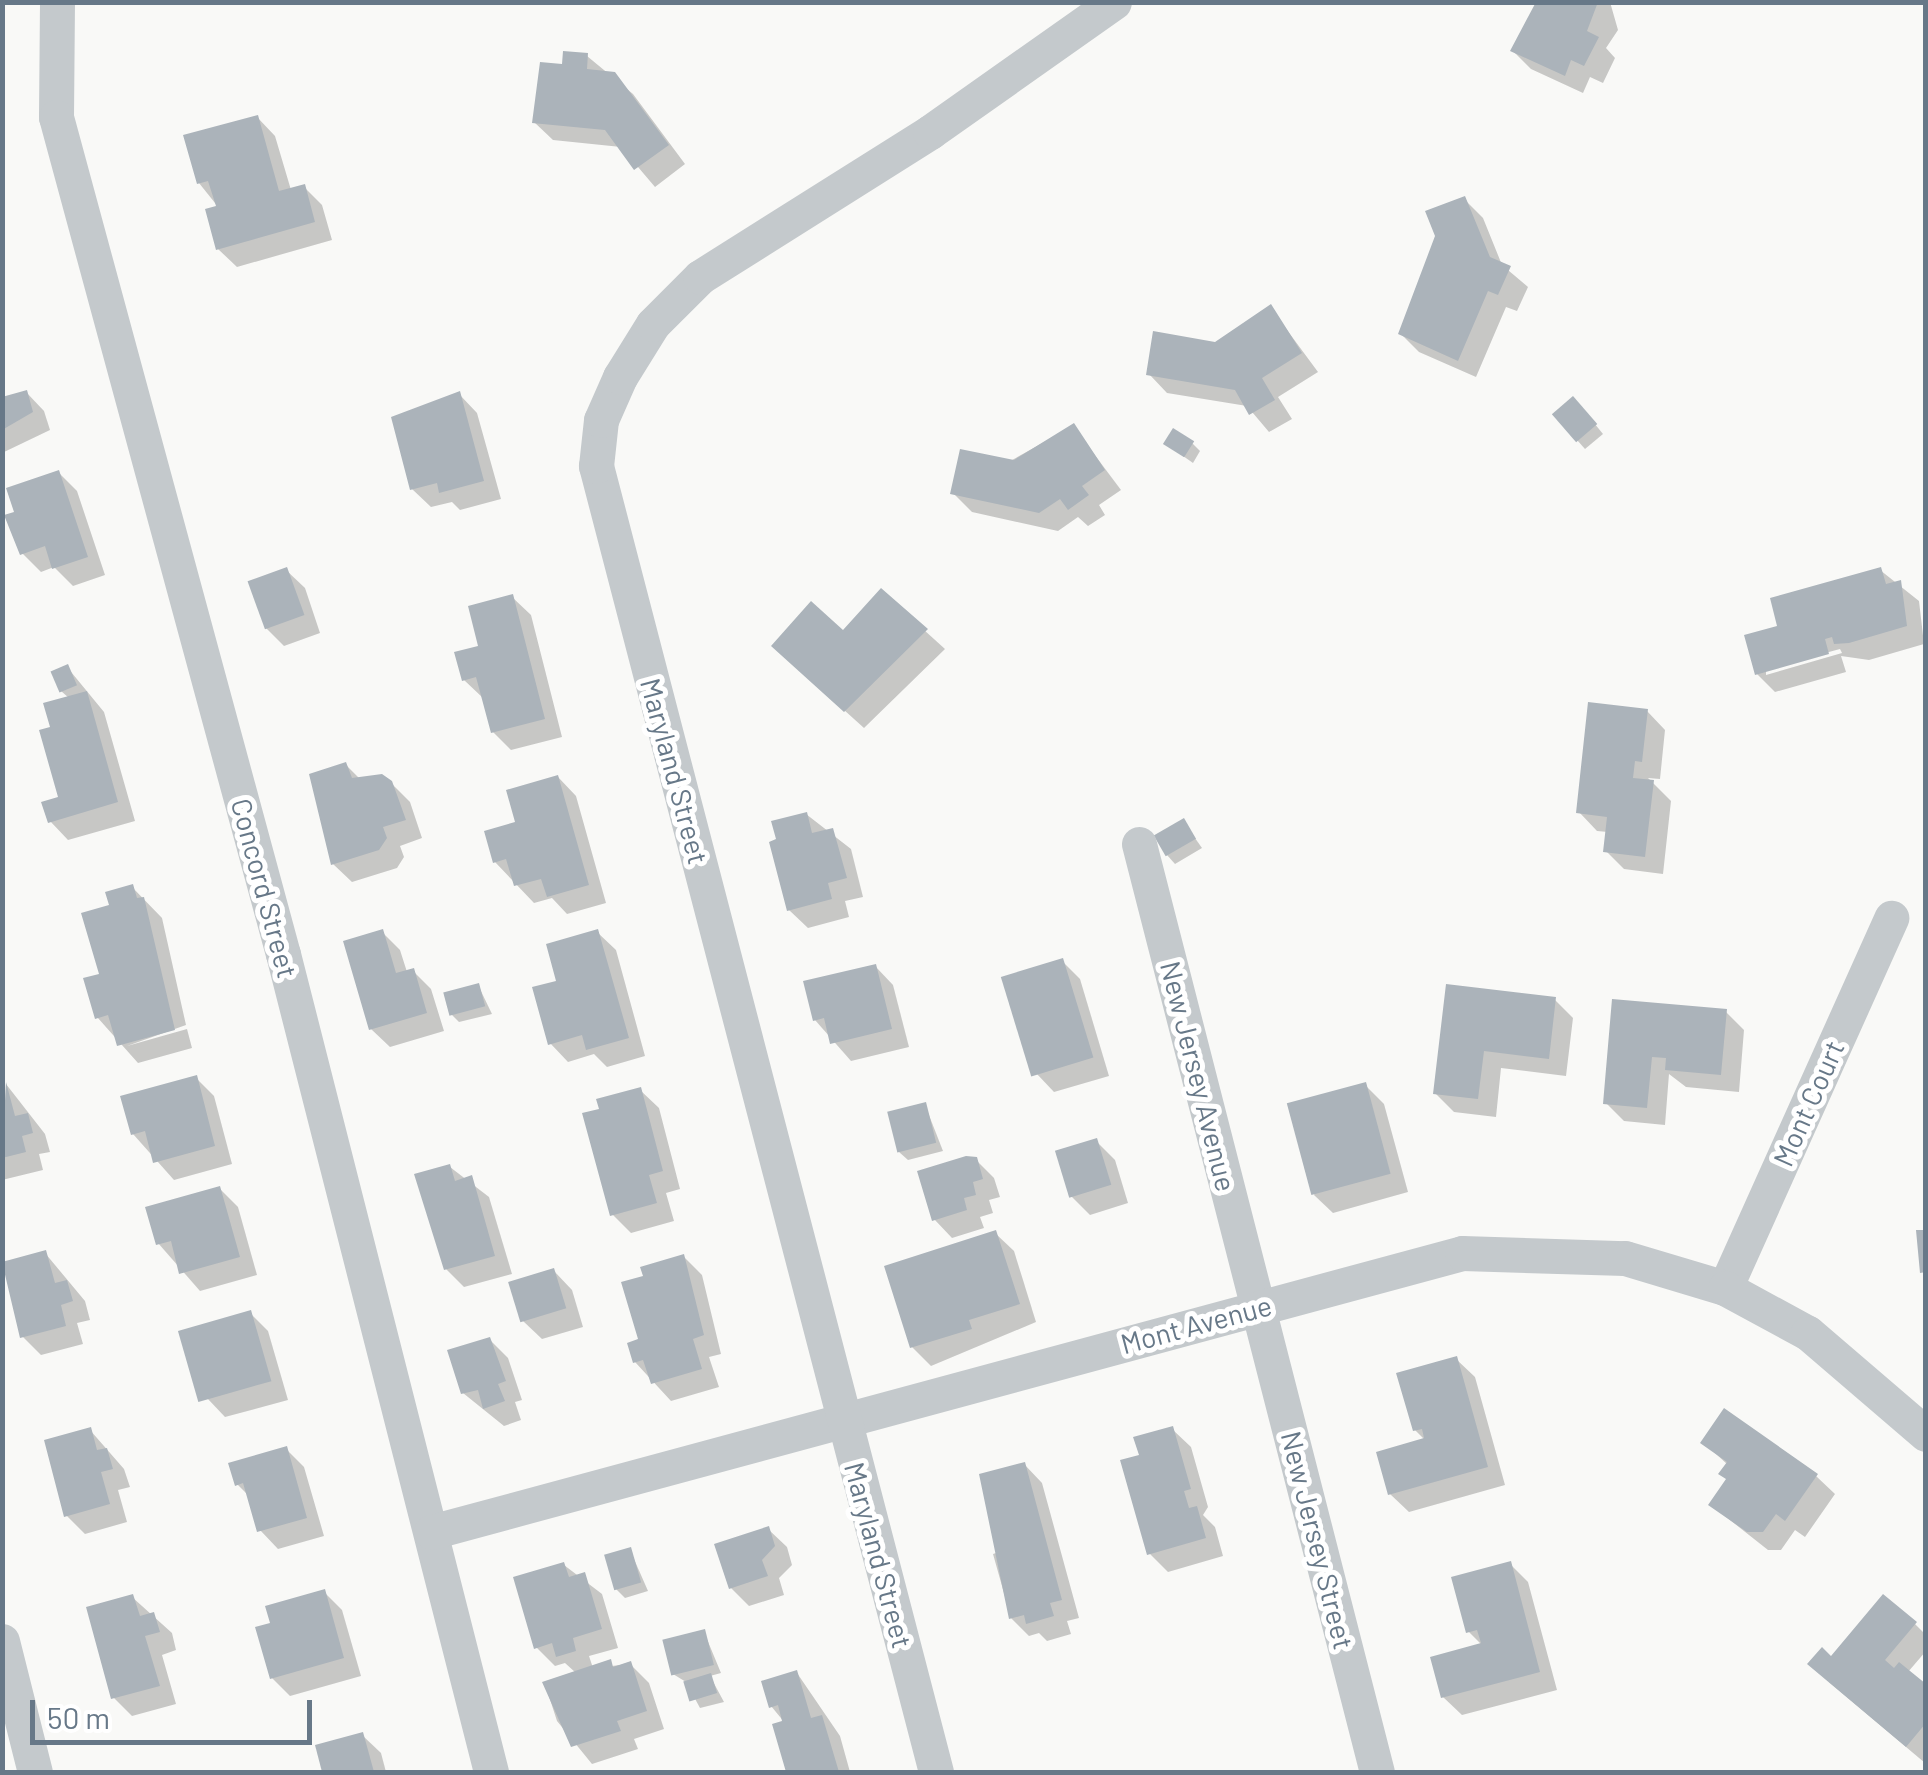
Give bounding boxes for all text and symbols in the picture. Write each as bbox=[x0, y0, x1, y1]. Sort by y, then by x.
street label: Maryland Street bbox=[634, 674, 716, 868]
street label: Concord Street bbox=[225, 795, 305, 981]
street label: New Jersey Avenue bbox=[1154, 957, 1244, 1195]
street label: Mont Court bbox=[1765, 1035, 1851, 1171]
street label: Mont Avenue bbox=[1117, 1288, 1275, 1360]
street label: New Jersey Street bbox=[1275, 1428, 1361, 1652]
street label: Maryland Street bbox=[838, 1458, 920, 1652]
scale bar bbox=[35, 1680, 318, 1742]
text: 50 m bbox=[47, 1699, 110, 1735]

